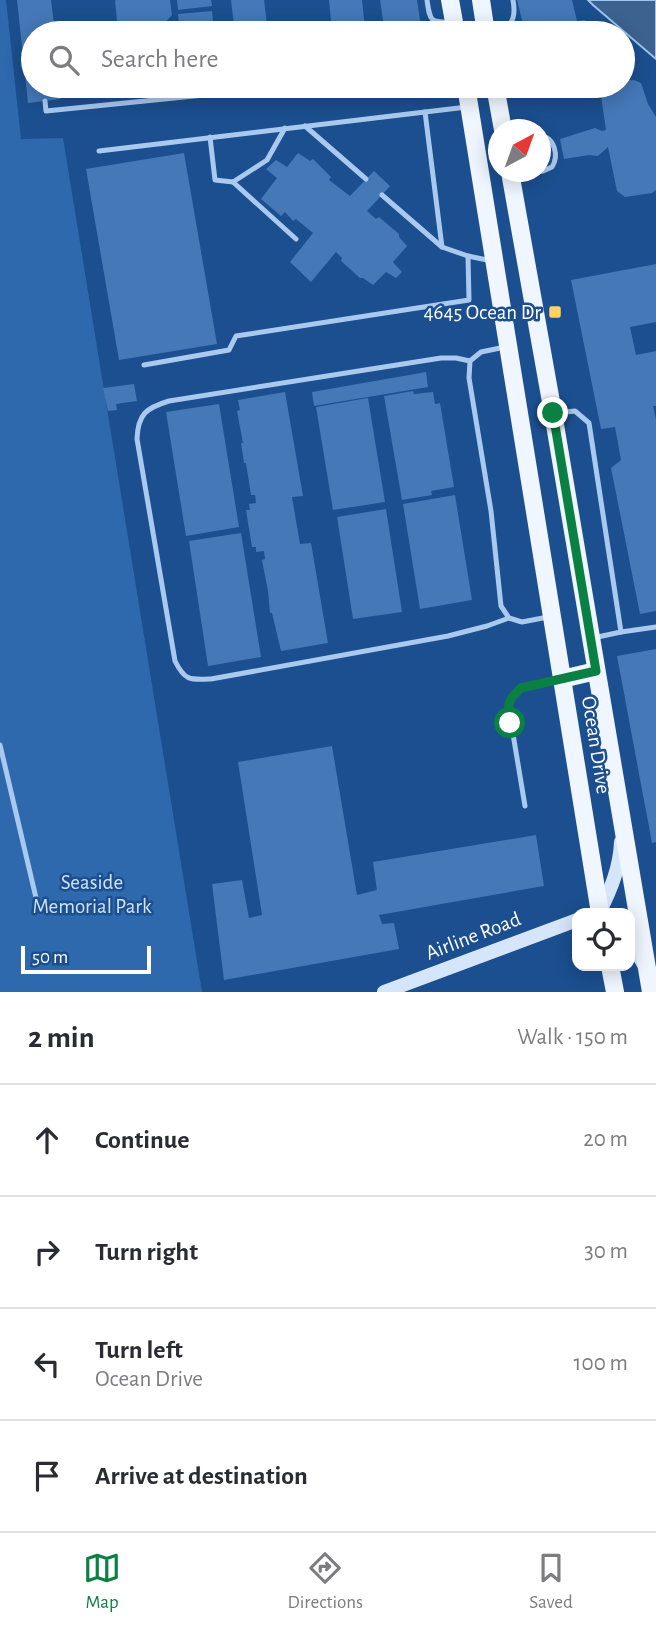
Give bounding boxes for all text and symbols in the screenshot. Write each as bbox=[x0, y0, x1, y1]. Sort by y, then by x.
search box bbox=[21, 21, 635, 98]
icon: search bbox=[45, 41, 83, 79]
text: Search here bbox=[101, 46, 219, 72]
north arrow bbox=[488, 119, 551, 182]
place label: 4645 Ocean Dr bbox=[423, 302, 541, 323]
marker: 4645 Ocean Dr bbox=[547, 304, 563, 320]
route end bbox=[537, 397, 568, 428]
street label: Ocean Drive bbox=[578, 695, 614, 795]
route start bbox=[494, 707, 525, 738]
park label: Seaside Memorial Park bbox=[32, 872, 152, 917]
street label: Airline Road bbox=[423, 908, 524, 964]
map controls bbox=[572, 908, 635, 971]
button: locate bbox=[572, 908, 635, 971]
scale bar bbox=[21, 943, 150, 975]
text: 50 m bbox=[32, 948, 68, 967]
text: 2 min bbox=[28, 1023, 95, 1053]
text: Walk · 150 m bbox=[517, 1026, 628, 1049]
icon: ahead bbox=[28, 1121, 66, 1159]
text: Continue bbox=[95, 1127, 190, 1153]
text: 20 m bbox=[583, 1128, 628, 1151]
icon: right bbox=[28, 1233, 66, 1271]
text: Turn right bbox=[95, 1239, 198, 1265]
text: 30 m bbox=[584, 1240, 628, 1263]
text: Turn left bbox=[95, 1337, 183, 1363]
icon: left bbox=[28, 1345, 66, 1383]
text: 100 m bbox=[574, 1352, 628, 1375]
text: Ocean Drive bbox=[95, 1368, 203, 1391]
icon: arrive bbox=[28, 1457, 66, 1495]
text: Arrive at destination bbox=[95, 1463, 308, 1489]
tab: Map bbox=[83, 1549, 121, 1614]
tab: Directions bbox=[287, 1549, 363, 1614]
tab: Saved bbox=[529, 1549, 573, 1614]

